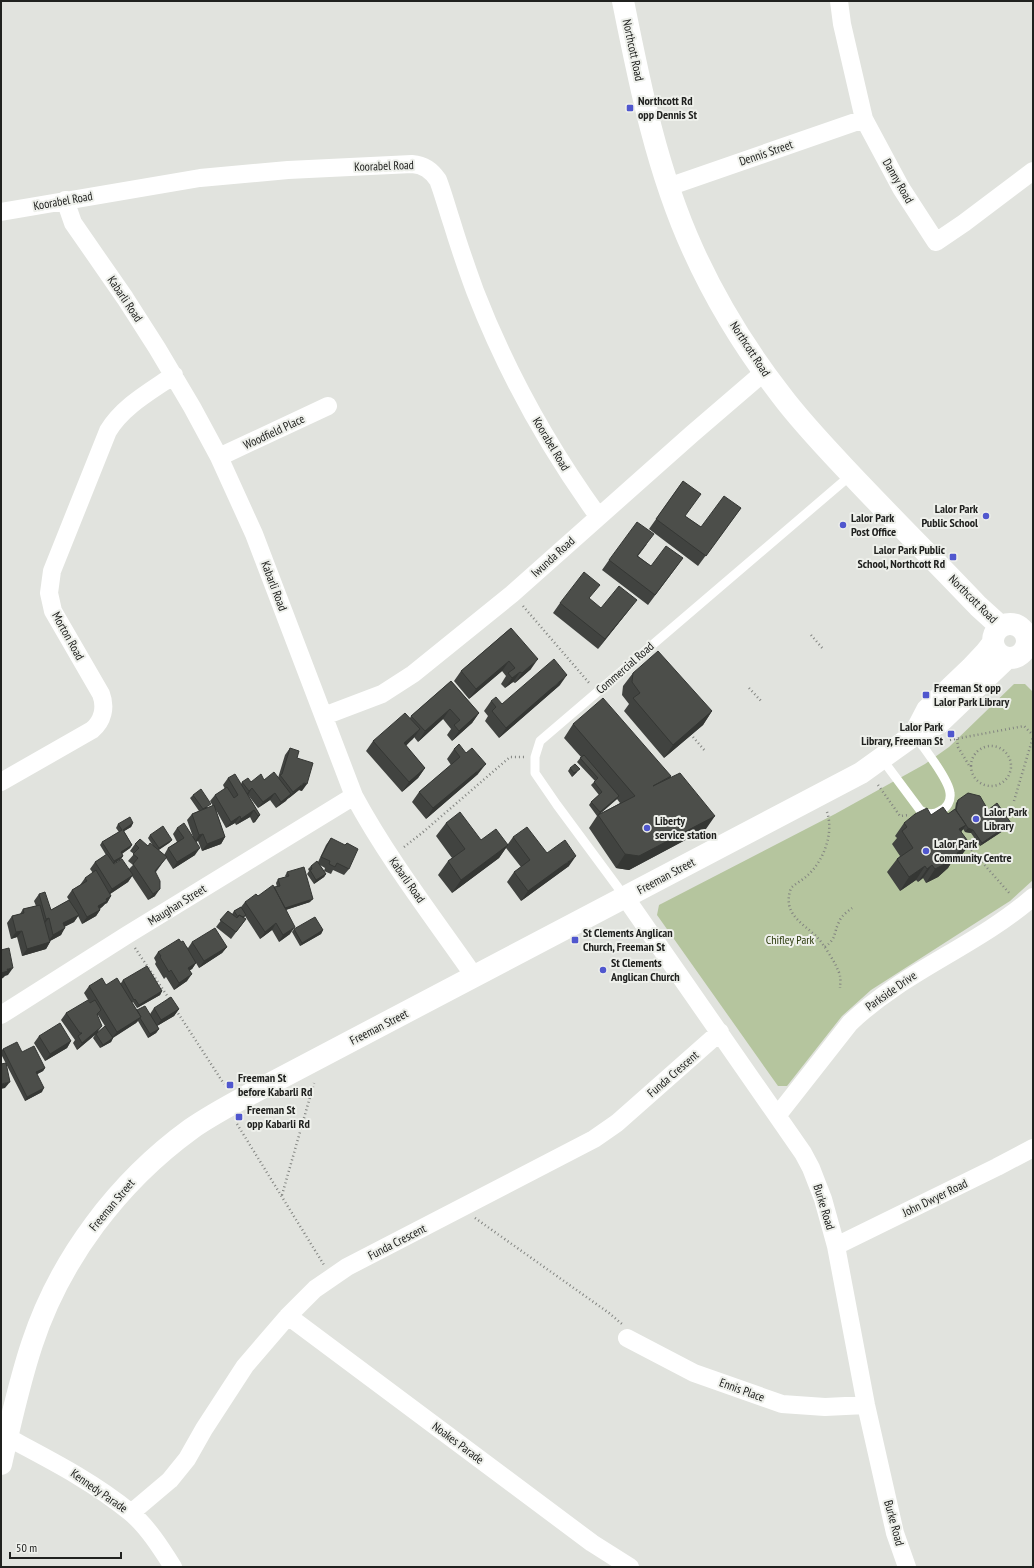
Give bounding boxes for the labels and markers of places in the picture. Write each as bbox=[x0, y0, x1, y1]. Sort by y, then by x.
place label: Northcott Rd opp Dennis St bbox=[638, 93, 697, 122]
marker: Northcott Rd opp Dennis St bbox=[625, 103, 635, 113]
place label: Lalor Park Public School bbox=[921, 501, 978, 530]
place label: Lalor Park Post Office bbox=[851, 510, 896, 539]
marker: Lalor Park Public School bbox=[981, 511, 991, 521]
marker: Lalor Park Post Office bbox=[838, 520, 848, 530]
place label: Lalor Park Public School, Northcott Rd bbox=[858, 542, 946, 571]
marker: Lalor Park Public School, Northcott Rd bbox=[948, 552, 958, 562]
place label: Freeman St opp Lalor Park Library bbox=[934, 680, 1009, 709]
marker: Freeman St opp Lalor Park Library bbox=[921, 690, 931, 700]
place label: Lalor Park Library, Freeman St bbox=[861, 719, 944, 748]
marker: Lalor Park Library, Freeman St bbox=[946, 729, 956, 739]
place label: Lalor Park Library bbox=[984, 804, 1027, 833]
place label: Liberty service station bbox=[655, 813, 717, 842]
marker: Lalor Park Library bbox=[971, 814, 981, 824]
marker: Liberty service station bbox=[642, 823, 652, 833]
place label: Lalor Park Community Centre bbox=[934, 836, 1012, 865]
marker: Lalor Park Community Centre bbox=[921, 846, 931, 856]
place label: St Clements Anglican Church, Freeman St bbox=[583, 925, 673, 954]
marker: St Clements Anglican Church, Freeman St bbox=[570, 935, 580, 945]
place label: St Clements Anglican Church bbox=[610, 955, 680, 984]
marker: St Clements Anglican Church bbox=[598, 965, 608, 975]
place label: Freeman St before Kabarli Rd bbox=[238, 1070, 312, 1099]
marker: Freeman St before Kabarli Rd bbox=[225, 1080, 235, 1090]
place label: Freeman St opp Kabarli Rd bbox=[247, 1102, 310, 1131]
marker: Freeman St opp Kabarli Rd bbox=[234, 1112, 244, 1122]

